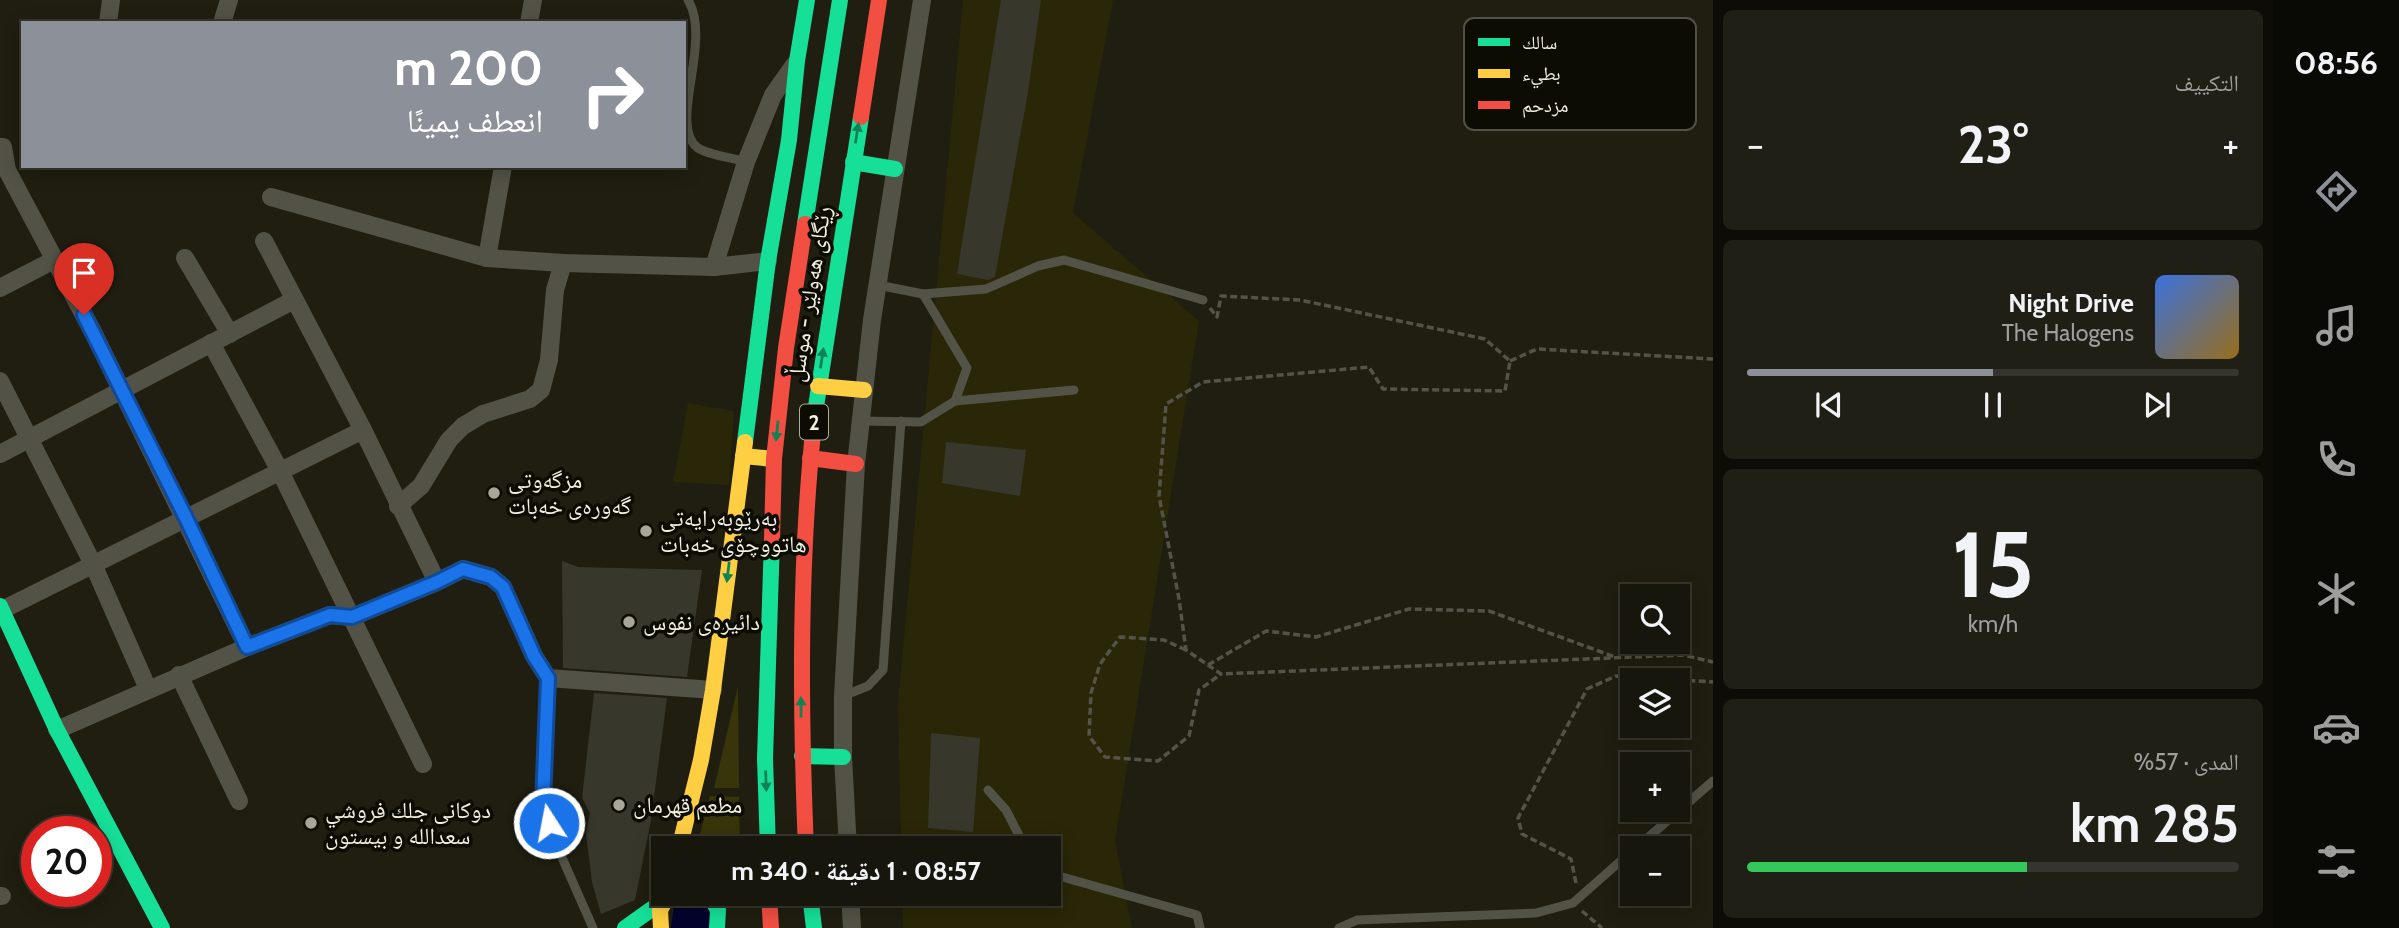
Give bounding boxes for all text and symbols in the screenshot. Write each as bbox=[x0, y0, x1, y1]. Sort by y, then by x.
legend bbox=[1464, 18, 1696, 130]
text: سالك bbox=[1522, 31, 1557, 54]
text: 200 m bbox=[394, 38, 543, 97]
text: 08:56 bbox=[2294, 43, 2378, 82]
icon: right bbox=[567, 49, 658, 140]
text: بطيء bbox=[1522, 62, 1561, 89]
text: التكييف bbox=[2174, 69, 2239, 97]
text: مزدحم bbox=[1522, 94, 1568, 118]
text: انعطف يمينًا bbox=[407, 101, 543, 140]
text: 23° bbox=[1958, 113, 2028, 176]
text: − bbox=[1747, 121, 1764, 168]
text: + bbox=[2222, 121, 2239, 168]
one-way arrow bbox=[852, 122, 863, 144]
icon: directions bbox=[2312, 167, 2361, 216]
street label: ڕێگای هەولێر - موسڵ bbox=[781, 204, 841, 385]
pin bbox=[54, 243, 114, 315]
icon: arrive bbox=[65, 254, 103, 292]
text: Night Drive bbox=[2008, 287, 2134, 319]
icon: music bbox=[2312, 301, 2361, 350]
text: The Halogens bbox=[2002, 319, 2134, 347]
one-way arrow bbox=[817, 347, 828, 369]
icon: previous bbox=[1810, 386, 1848, 424]
icon: pause bbox=[1974, 386, 2012, 424]
icon: next bbox=[2138, 386, 2176, 424]
road number: 2 bbox=[800, 404, 828, 440]
one-way arrow bbox=[771, 420, 782, 442]
icon: phone bbox=[2312, 435, 2361, 484]
place label: مزگەوتى گەورەى خەبات bbox=[508, 466, 632, 520]
marker: مزگەوتى گەورەى خەبات bbox=[486, 485, 502, 501]
place label: به‌رێوبه‌رایه‌تی هاتووچۆی خه‌بات bbox=[660, 504, 807, 558]
text: 15 bbox=[1952, 509, 2034, 620]
marker: به‌رێوبه‌رایه‌تی هاتووچۆی خه‌بات bbox=[638, 523, 654, 539]
one-way arrow bbox=[723, 561, 734, 583]
icon: climate bbox=[2312, 569, 2361, 618]
map controls bbox=[1620, 584, 1690, 906]
button: search bbox=[1620, 584, 1690, 654]
place label: دائیرەی نفوس bbox=[643, 608, 760, 636]
text: km/h bbox=[1968, 610, 2018, 638]
marker: دائیرەی نفوس bbox=[621, 614, 637, 630]
button: layers bbox=[1620, 668, 1690, 738]
one-way arrow bbox=[795, 696, 807, 718]
icon: car bbox=[2312, 703, 2361, 752]
text: المدى · 57% bbox=[2134, 748, 2239, 776]
button: + bbox=[1620, 752, 1690, 822]
one-way arrow bbox=[760, 770, 771, 792]
position arrow bbox=[512, 786, 586, 860]
place label: مطعم قهرمان bbox=[633, 791, 742, 821]
text: 285 km bbox=[2070, 792, 2239, 855]
place label: دوكانى جلك فروشي سعدالله و بيستون bbox=[325, 796, 491, 850]
marker: مطعم قهرمان bbox=[611, 797, 627, 813]
marker: دوكانى جلك فروشي سعدالله و بيستون bbox=[303, 815, 319, 831]
speed limit sign: 20 bbox=[21, 816, 112, 907]
button: − bbox=[1620, 836, 1690, 906]
icon: filters bbox=[2312, 837, 2361, 886]
text: 08:57 · 1 دقيقة · 340 m bbox=[731, 855, 981, 887]

